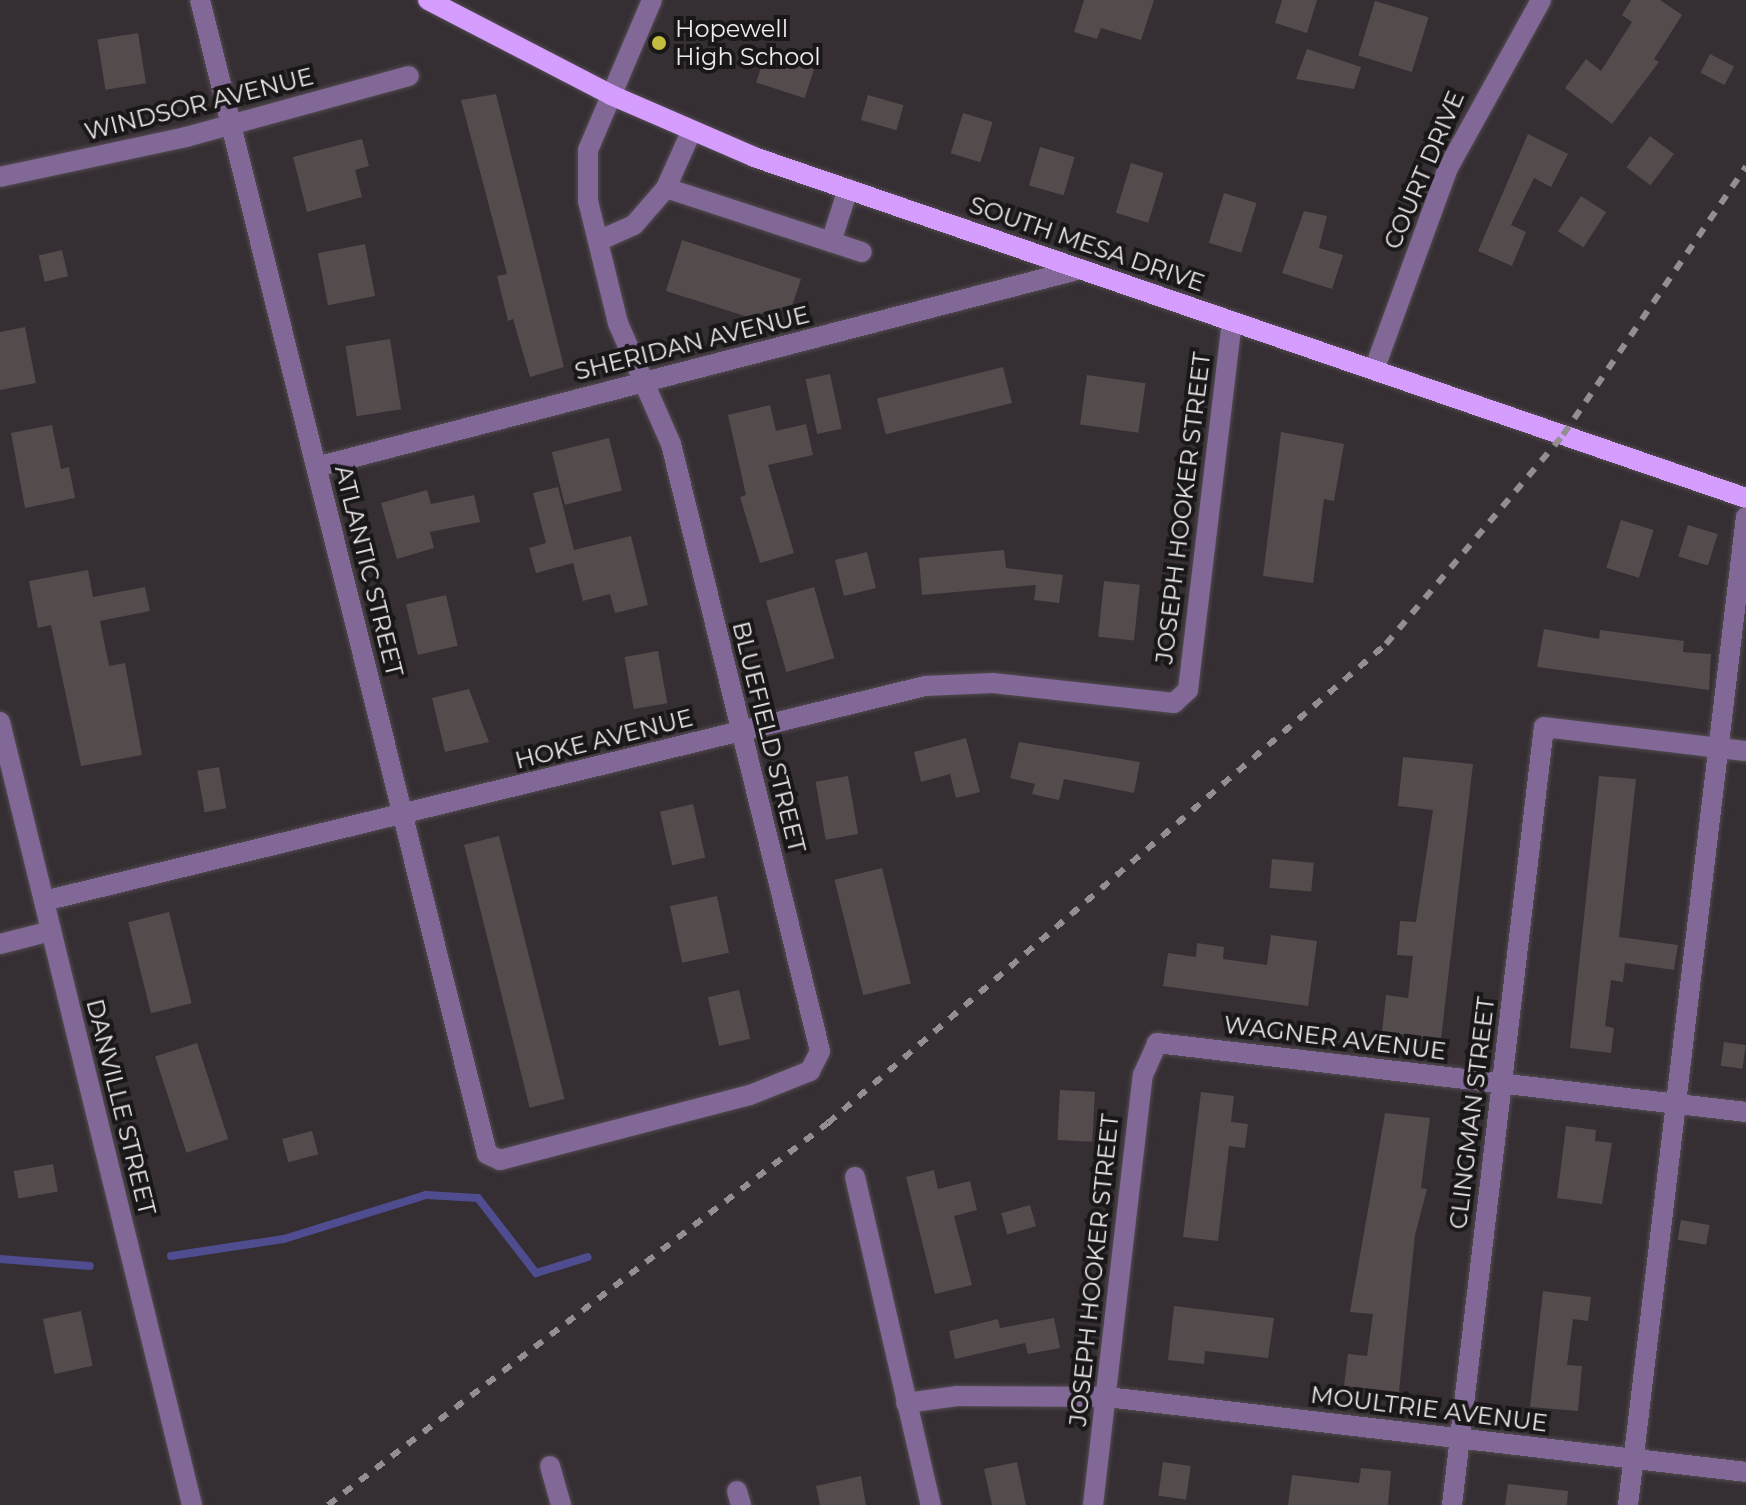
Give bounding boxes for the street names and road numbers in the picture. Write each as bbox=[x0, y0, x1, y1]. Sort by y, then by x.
street label: WINDSOR AVENUE bbox=[82, 62, 316, 146]
street label: COURT DRIVE bbox=[1378, 87, 1470, 253]
street label: SOUTH MESA DRIVE bbox=[966, 190, 1208, 298]
street label: SHERIDAN AVENUE bbox=[572, 300, 812, 386]
street label: JOSEPH HOOKER STREET bbox=[1150, 350, 1216, 666]
street label: ATLANTIC STREET bbox=[329, 462, 409, 680]
street label: BLUEFIELD STREET bbox=[726, 618, 812, 856]
street label: HOKE AVENUE bbox=[512, 703, 696, 775]
street label: CLINGMAN STREET bbox=[1443, 995, 1501, 1231]
street label: DANVILLE STREET bbox=[80, 996, 162, 1218]
street label: WAGNER AVENUE bbox=[1222, 1010, 1448, 1066]
street label: JOSEPH HOOKER STREET bbox=[1063, 1112, 1125, 1428]
street label: MOULTRIE AVENUE bbox=[1309, 1380, 1549, 1438]

